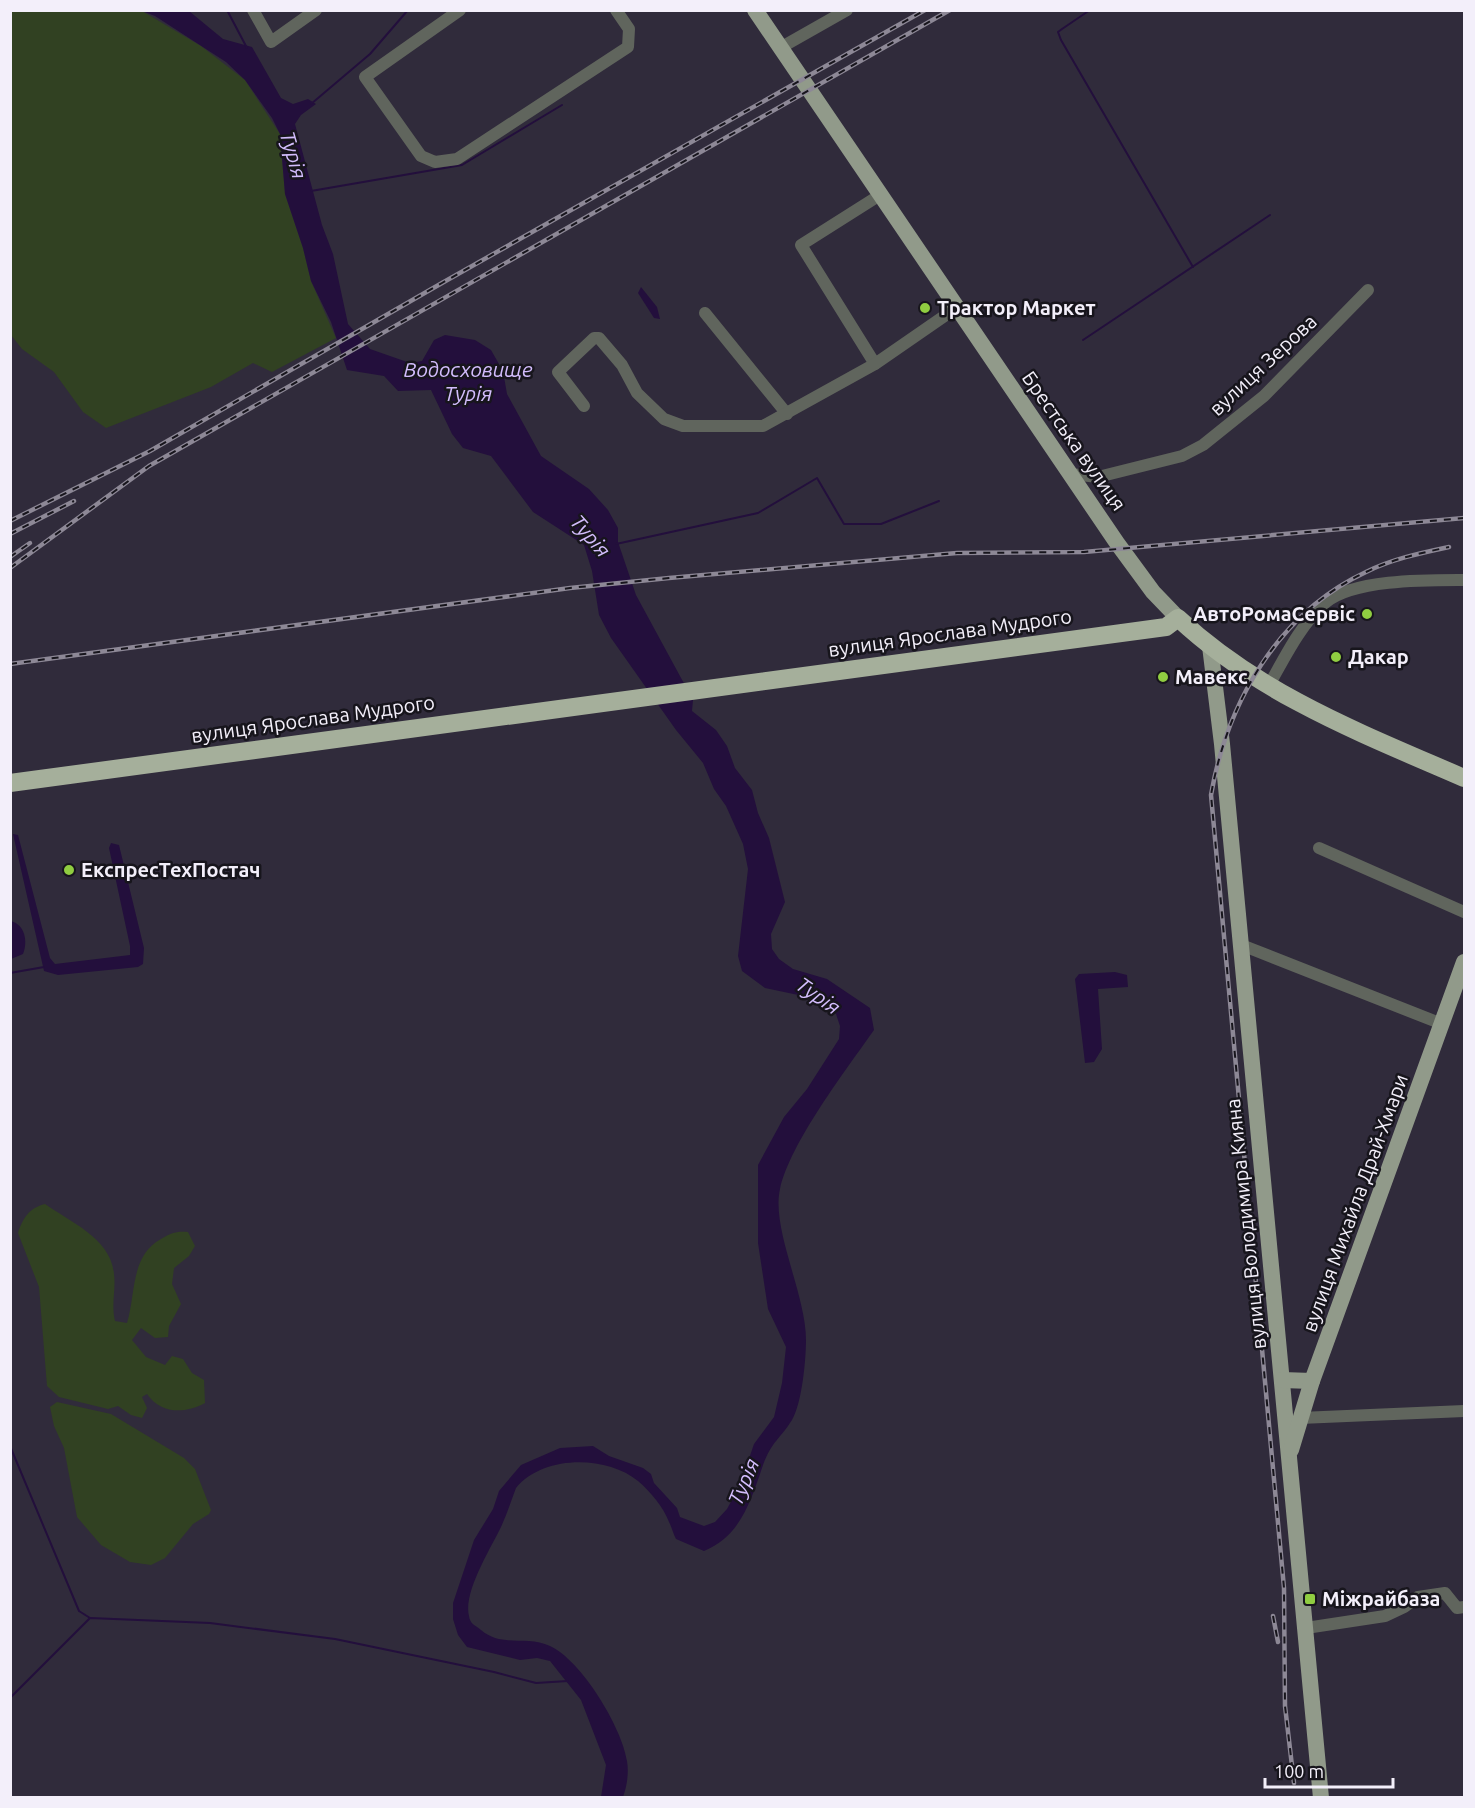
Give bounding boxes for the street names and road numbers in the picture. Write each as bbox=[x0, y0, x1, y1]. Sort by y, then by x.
street label: вулиця Зерова bbox=[1204, 309, 1321, 420]
street label: Брестська вулиця bbox=[1018, 367, 1131, 515]
street label: вулиця Ярослава Мудрого bbox=[827, 604, 1073, 661]
street label: вулиця Ярослава Мудрого bbox=[190, 690, 436, 747]
street label: вулиця Михайла Драй-Хмари bbox=[1297, 1071, 1412, 1335]
street label: вулиця Володимира Кияна bbox=[1221, 1098, 1270, 1351]

